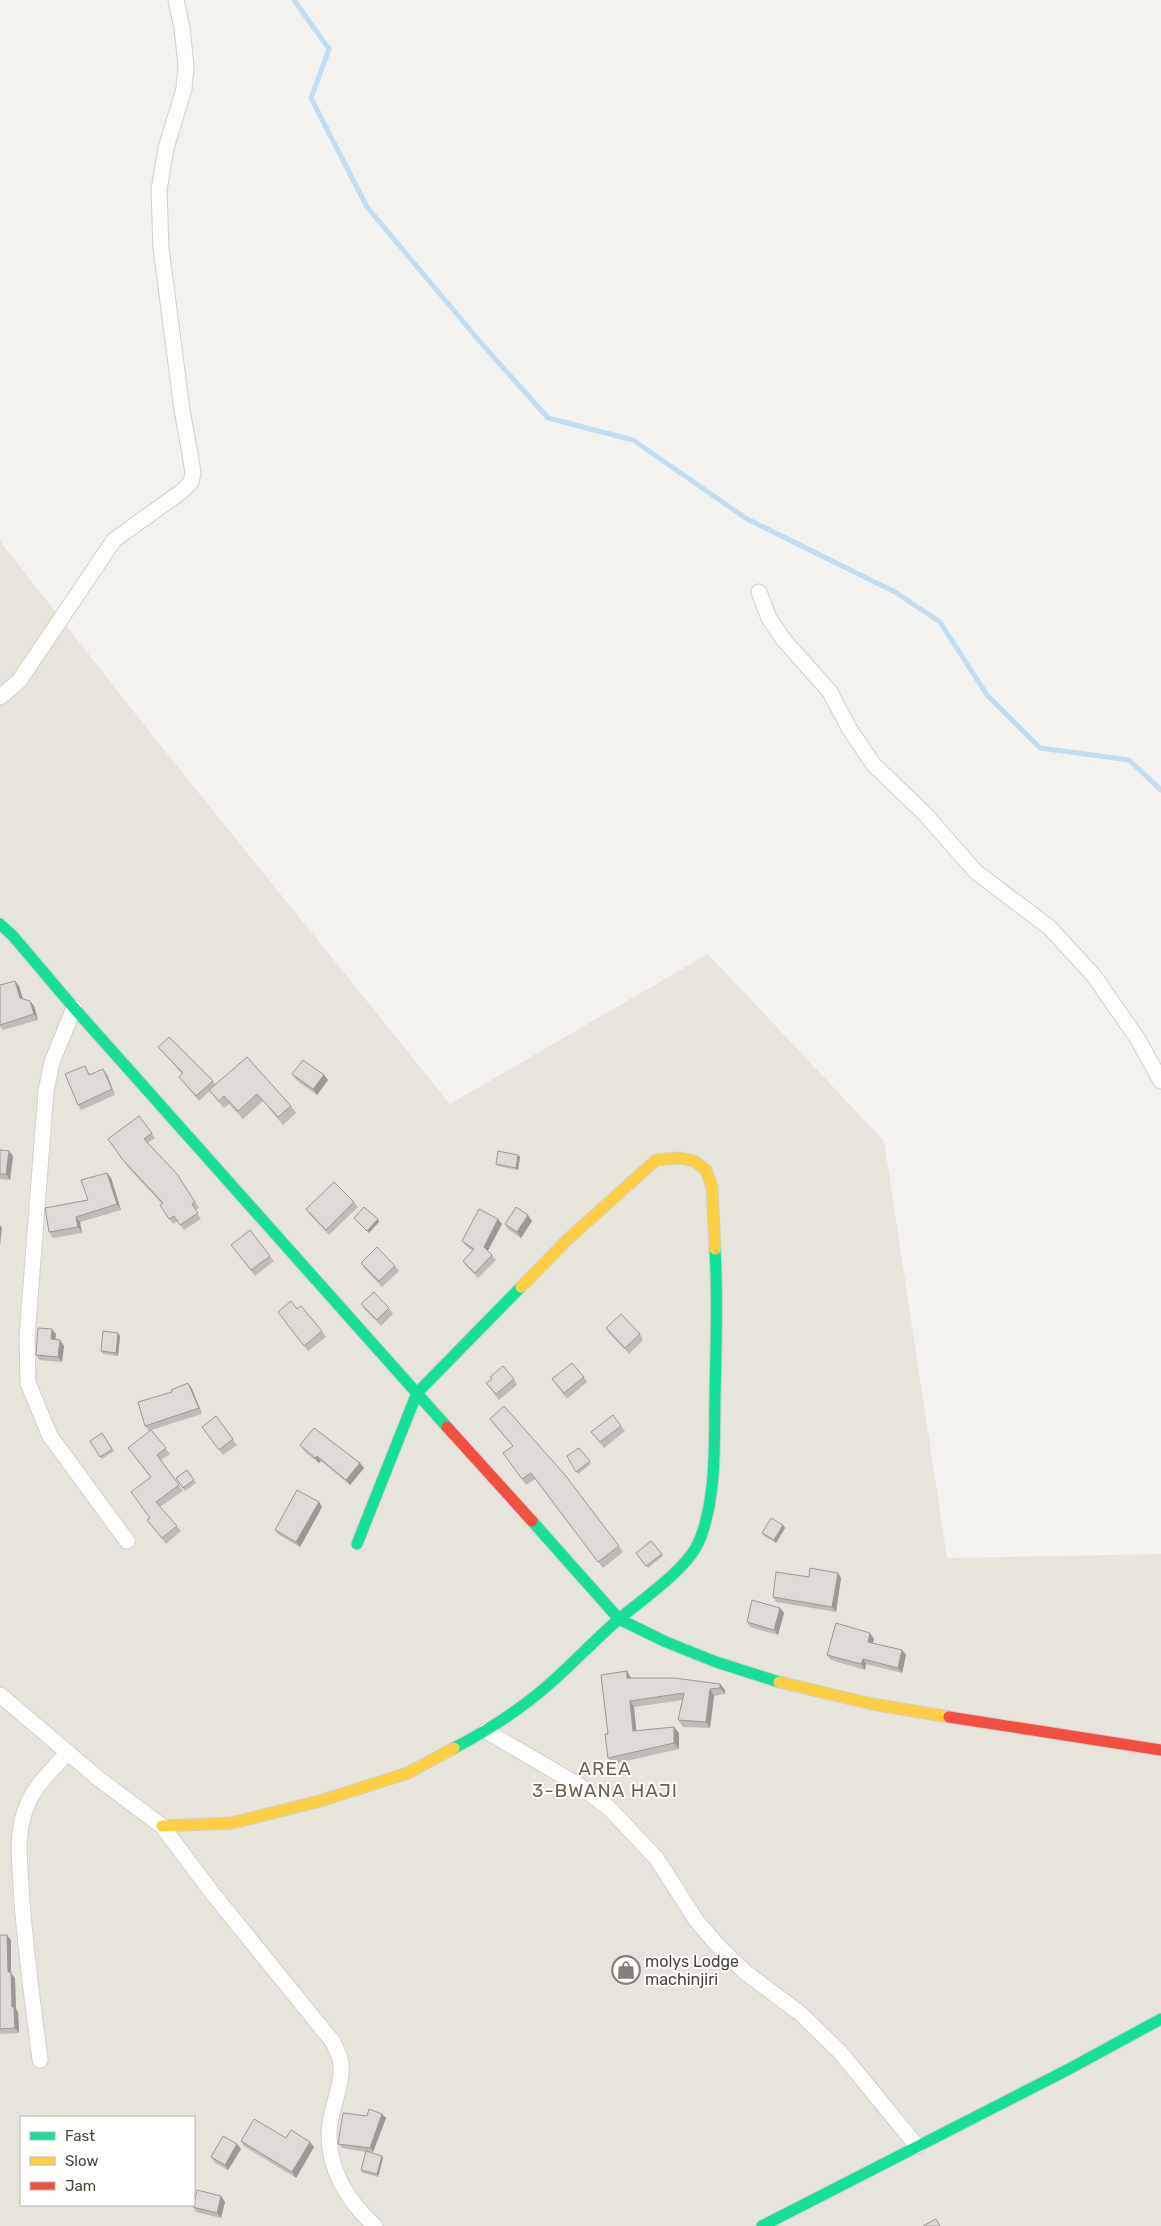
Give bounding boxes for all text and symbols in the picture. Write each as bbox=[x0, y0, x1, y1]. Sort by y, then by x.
district label: AREA 3-BWANA HAJI bbox=[532, 1757, 678, 1802]
place label: molys Lodge machinjiri bbox=[645, 1952, 739, 1989]
shop icon: molys Lodge machinjiri bbox=[611, 1955, 641, 1985]
legend bbox=[20, 2116, 195, 2206]
text: Fast bbox=[65, 2127, 95, 2145]
text: Slow bbox=[65, 2152, 98, 2170]
text: Jam bbox=[65, 2177, 96, 2195]

